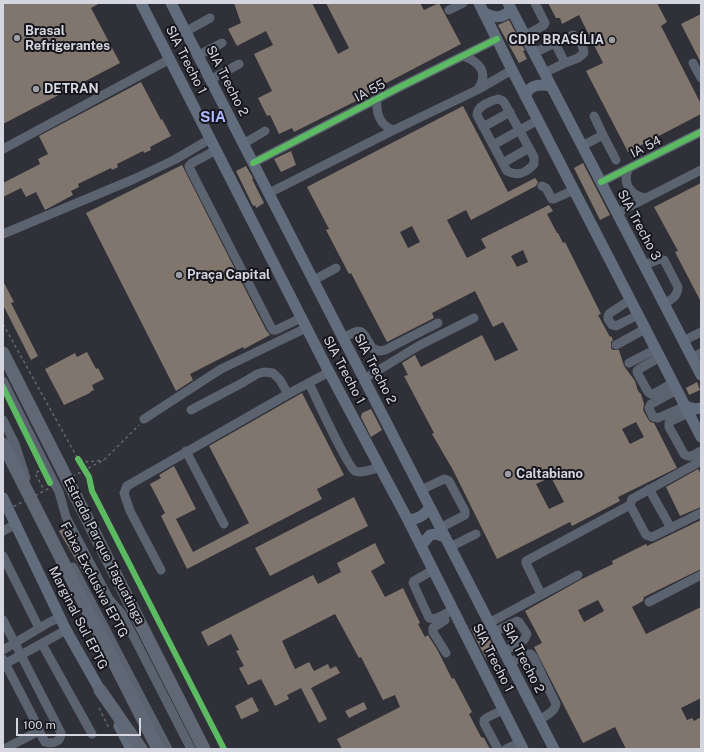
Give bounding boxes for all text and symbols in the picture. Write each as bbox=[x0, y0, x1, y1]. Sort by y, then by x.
place label: Brasal Refrigerantes bbox=[25, 23, 110, 54]
street label: SIA Trecho 1 bbox=[162, 23, 210, 97]
place label: CDIP BRASÍLIA bbox=[509, 32, 604, 48]
marker: Brasal Refrigerantes bbox=[12, 33, 22, 43]
marker: CDIP BRASÍLIA bbox=[607, 35, 617, 45]
street label: SIA Trecho 2 bbox=[203, 43, 251, 119]
street label: IA 55 bbox=[352, 76, 388, 106]
place label: DETRAN bbox=[44, 81, 99, 97]
marker: DETRAN bbox=[31, 84, 41, 94]
district label: SIA bbox=[200, 108, 226, 126]
street label: IA 54 bbox=[628, 133, 664, 161]
street label: SIA Trecho 3 bbox=[614, 187, 664, 263]
place label: Praça Capital bbox=[187, 267, 270, 283]
marker: Praça Capital bbox=[174, 270, 184, 280]
street label: SIA Trecho 2 bbox=[351, 331, 399, 407]
street label: SIA Trecho 1 bbox=[320, 333, 368, 407]
place label: Caltabiano bbox=[516, 466, 583, 482]
marker: Caltabiano bbox=[503, 469, 513, 479]
street label: Estrada Parque Taguatinga bbox=[60, 475, 148, 627]
street label: Faixa Exclusiva EPTG bbox=[57, 519, 131, 641]
street label: Marginal Sul EPTG bbox=[45, 564, 111, 672]
street label: SIA Trecho 2 bbox=[499, 620, 547, 696]
street label: SIA Trecho 1 bbox=[469, 621, 517, 695]
scale bar bbox=[18, 710, 143, 736]
text: 100 m bbox=[23, 718, 56, 732]

